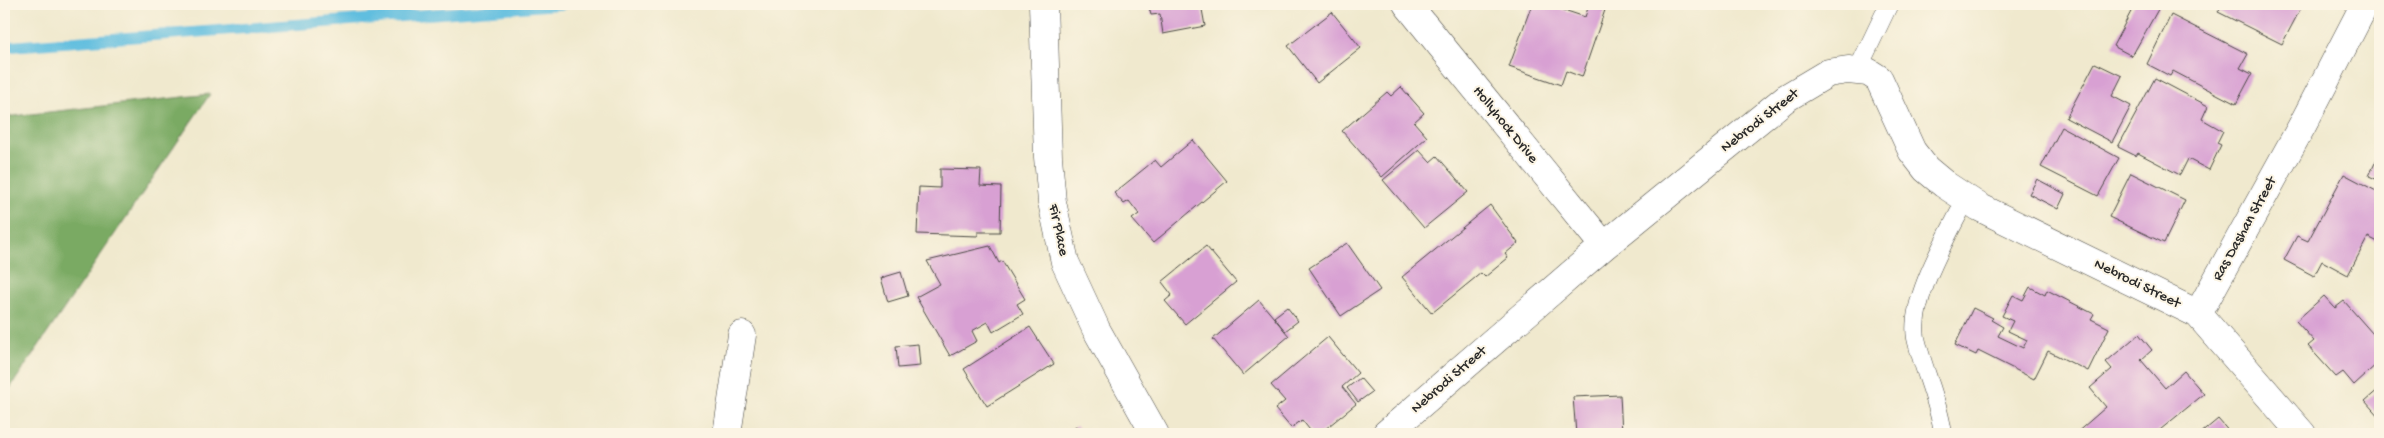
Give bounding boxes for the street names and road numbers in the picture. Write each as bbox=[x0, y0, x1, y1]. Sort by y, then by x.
street label: Hollyhock Drive bbox=[1468, 83, 1542, 167]
street label: Nebrodi Street bbox=[1717, 84, 1804, 157]
street label: Ras Dashan Street bbox=[2209, 172, 2282, 284]
street label: Fir Place bbox=[1044, 201, 1072, 258]
street label: Nebrodi Street bbox=[2091, 255, 2185, 314]
street label: Nebrodi Street bbox=[1408, 341, 1492, 418]

